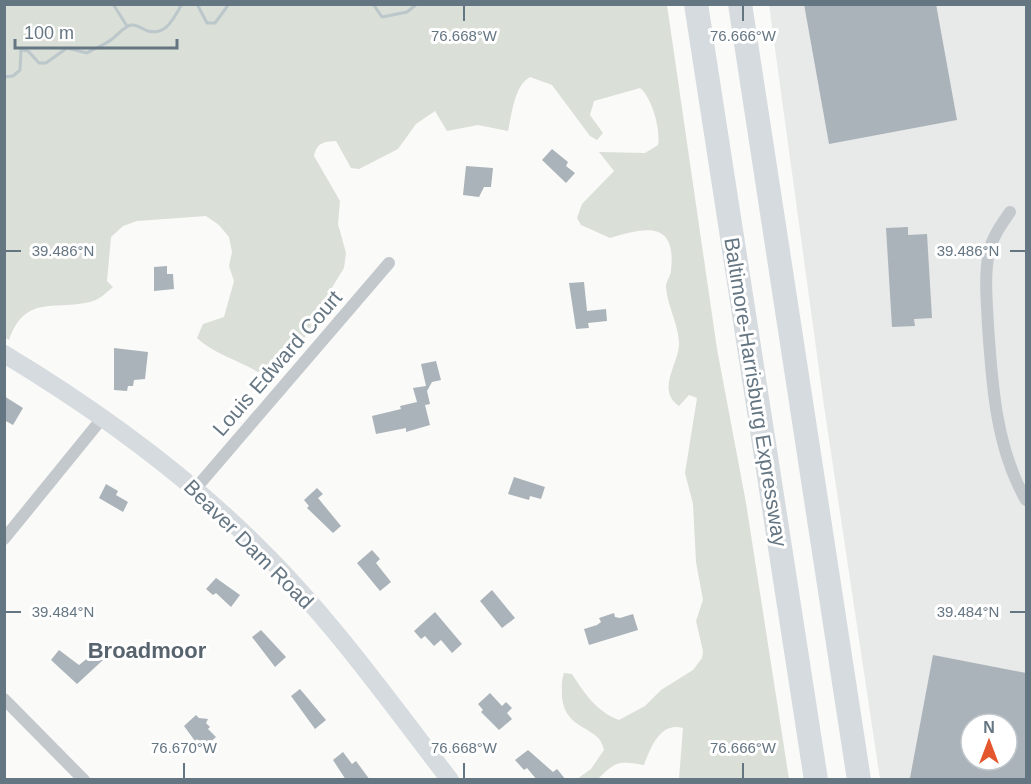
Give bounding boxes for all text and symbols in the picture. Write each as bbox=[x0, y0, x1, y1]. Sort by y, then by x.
scale bar bbox=[15, 12, 177, 50]
text: 100 m bbox=[24, 23, 74, 43]
text: 76.668°W bbox=[431, 27, 498, 44]
text: 76.666°W bbox=[710, 27, 777, 44]
street label: Baltimore-Harrisburg Expressway bbox=[720, 236, 792, 549]
text: 39.486°N bbox=[32, 242, 94, 259]
text: 39.486°N bbox=[937, 242, 999, 259]
street label: Louis Edward Court bbox=[208, 286, 346, 440]
street label: Beaver Dam Road bbox=[180, 475, 318, 613]
text: 39.484°N bbox=[32, 603, 94, 620]
text: 39.484°N bbox=[937, 603, 999, 620]
district label: Broadmoor bbox=[88, 638, 207, 663]
north arrow bbox=[959, 712, 1019, 772]
text: N bbox=[983, 719, 995, 736]
text: 76.670°W bbox=[151, 739, 218, 756]
text: 76.668°W bbox=[431, 739, 498, 756]
text: 76.666°W bbox=[710, 739, 777, 756]

